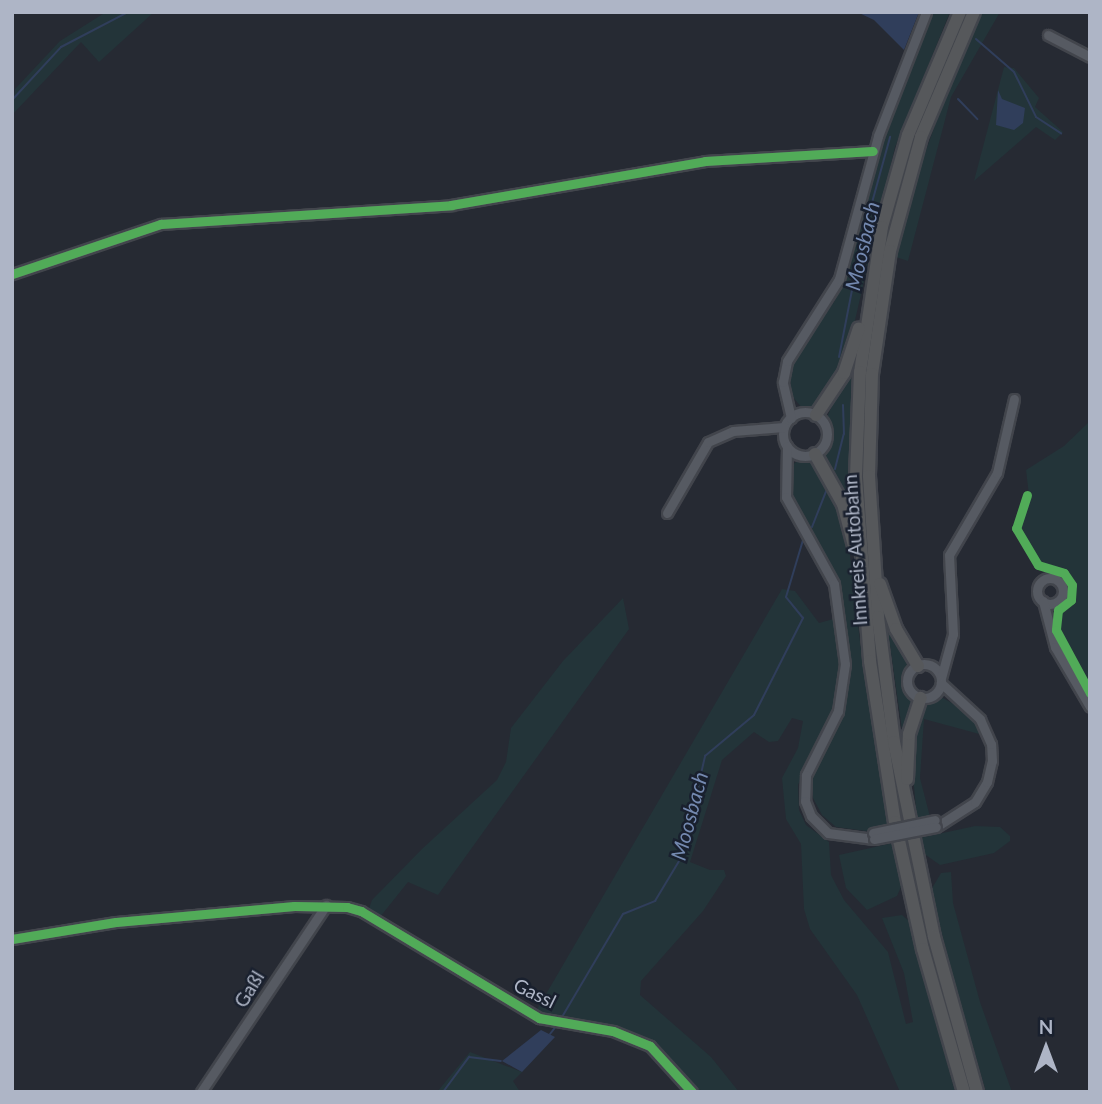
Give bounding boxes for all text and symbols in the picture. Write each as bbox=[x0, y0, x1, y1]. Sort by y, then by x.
water label: Moosbach bbox=[840, 199, 884, 293]
street label: Innkreis Autobahn bbox=[838, 473, 872, 627]
water label: Moosbach bbox=[665, 769, 713, 863]
street label: Gaßl bbox=[229, 967, 269, 1011]
street label: Gassl bbox=[510, 973, 560, 1013]
north arrow bbox=[1011, 1013, 1081, 1083]
text: N bbox=[1039, 1015, 1053, 1038]

